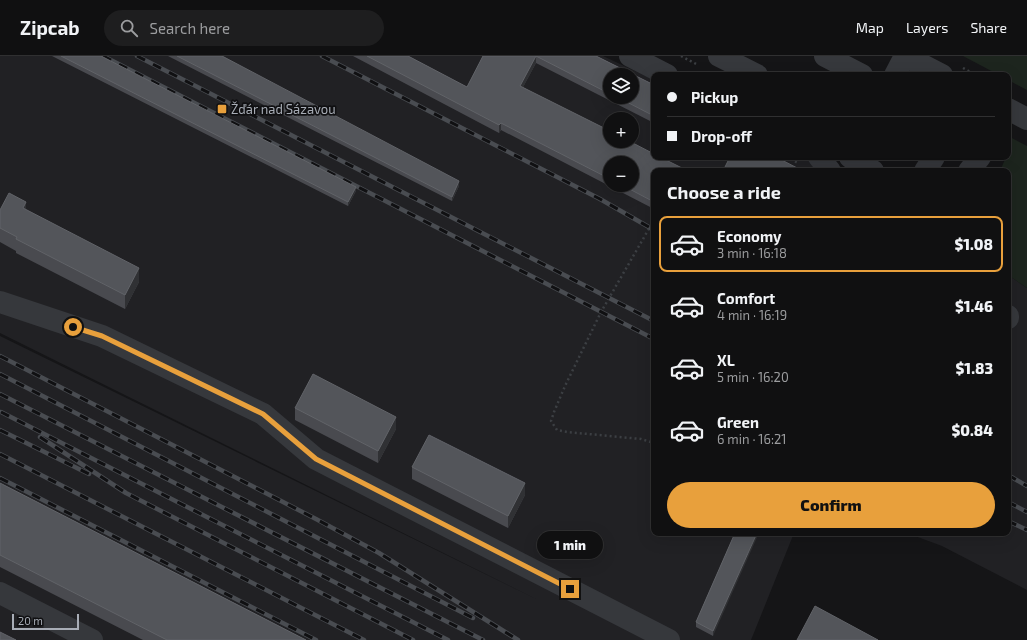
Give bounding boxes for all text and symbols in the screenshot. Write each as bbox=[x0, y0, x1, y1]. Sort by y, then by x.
search box bbox=[104, 10, 384, 46]
text: Zipcab bbox=[20, 16, 80, 39]
icon: search bbox=[118, 17, 140, 39]
text: Search here bbox=[150, 19, 230, 37]
text: Map bbox=[856, 19, 884, 36]
text: Layers bbox=[906, 19, 948, 36]
text: Share bbox=[970, 19, 1007, 36]
map controls bbox=[603, 68, 639, 192]
button: layers bbox=[603, 68, 639, 104]
text: Pickup bbox=[691, 88, 738, 106]
place label: Žďár nad Sázavou bbox=[231, 101, 336, 117]
marker: Žďár nad Sázavou bbox=[216, 103, 228, 115]
button: + bbox=[603, 112, 639, 148]
text: Drop-off bbox=[691, 127, 752, 145]
button: − bbox=[603, 156, 639, 192]
text: Choose a ride bbox=[667, 181, 781, 203]
icon: car bbox=[669, 226, 705, 262]
text: Economy bbox=[717, 227, 782, 245]
text: $1.08 bbox=[954, 235, 993, 253]
text: 3 min · 16:18 bbox=[717, 245, 787, 261]
icon: car bbox=[669, 288, 705, 324]
text: Comfort bbox=[717, 289, 775, 307]
text: $1.46 bbox=[955, 297, 993, 315]
text: 4 min · 16:19 bbox=[717, 307, 787, 323]
route start bbox=[64, 318, 82, 336]
icon: car bbox=[669, 350, 705, 386]
text: XL bbox=[717, 351, 735, 369]
text: $1.83 bbox=[956, 359, 993, 377]
text: 5 min · 16:20 bbox=[717, 369, 789, 385]
icon: car bbox=[669, 412, 705, 448]
text: Green bbox=[717, 413, 759, 431]
text: $0.84 bbox=[951, 421, 993, 439]
text: 6 min · 16:21 bbox=[717, 431, 787, 447]
button: Confirm bbox=[667, 482, 995, 528]
callout: 1 min bbox=[537, 531, 603, 559]
text: 1 min bbox=[554, 537, 586, 553]
route end bbox=[561, 580, 579, 598]
scale bar bbox=[12, 612, 79, 631]
text: 20 m bbox=[18, 614, 43, 627]

